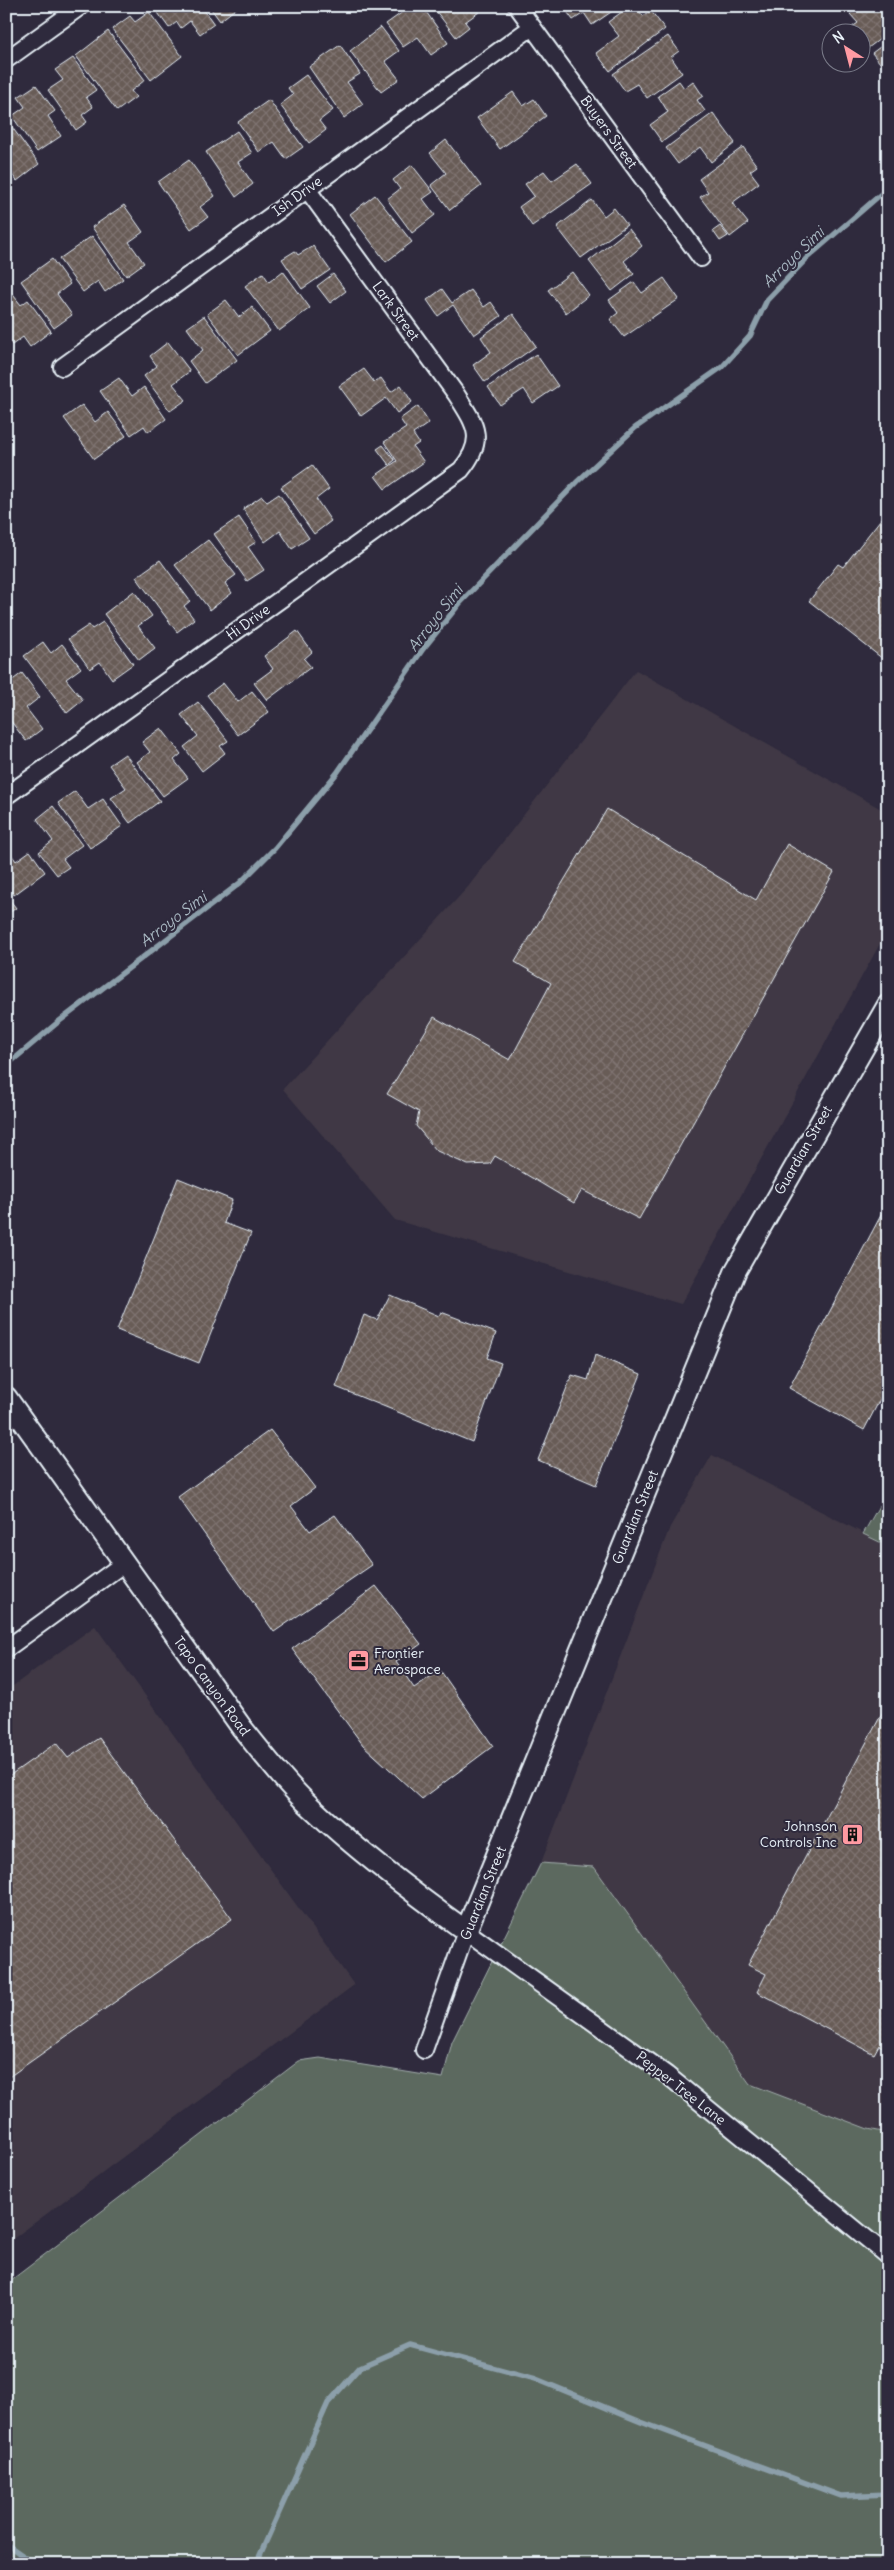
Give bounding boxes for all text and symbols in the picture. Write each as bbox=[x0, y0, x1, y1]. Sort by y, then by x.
north arrow bbox=[822, 22, 872, 72]
text: N bbox=[829, 27, 848, 48]
street label: Buyers Street bbox=[577, 92, 642, 172]
street label: Ish Drive bbox=[269, 172, 325, 220]
water label: Arroyo Simi bbox=[758, 222, 829, 291]
street label: Lark Street bbox=[368, 278, 424, 344]
water label: Arroyo Simi bbox=[403, 580, 468, 655]
street label: Hi Drive bbox=[223, 600, 273, 644]
water label: Arroyo Simi bbox=[136, 887, 212, 950]
street label: Guardian Street bbox=[770, 1102, 836, 1198]
street label: Guardian Street bbox=[608, 1467, 662, 1567]
street label: Tapo Canyon Road bbox=[170, 1633, 254, 1739]
place label: Frontier Aerospace bbox=[374, 1644, 441, 1678]
office icon: Frontier Aerospace bbox=[346, 1649, 370, 1673]
place label: Johnson Controls Inc bbox=[760, 1817, 837, 1851]
building icon: Johnson Controls Inc bbox=[841, 1822, 865, 1846]
street label: Guardian Street bbox=[456, 1843, 510, 1943]
street label: Pepper Tree Lane bbox=[632, 2047, 730, 2129]

